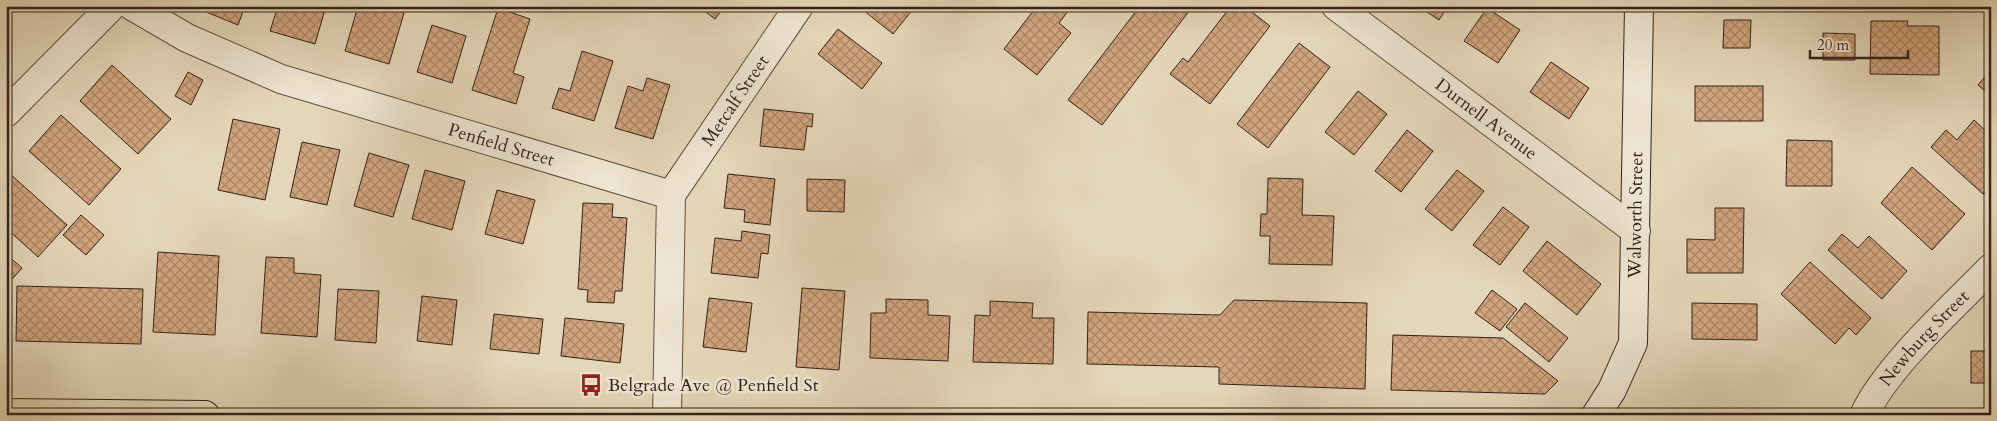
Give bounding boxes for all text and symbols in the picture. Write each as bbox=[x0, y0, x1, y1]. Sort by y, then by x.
scale bar bbox=[1810, 28, 1907, 60]
text: 20 m bbox=[1817, 35, 1849, 55]
street label: Metcalf Street bbox=[696, 50, 775, 151]
street label: Durnell Avenue bbox=[1430, 73, 1542, 166]
street label: Penfield Street bbox=[445, 117, 558, 173]
street label: Walworth Street bbox=[1622, 151, 1649, 280]
street label: Newburg Street bbox=[1873, 284, 1975, 391]
bus stop icon: Belgrade Ave @ Penfield St bbox=[578, 372, 604, 398]
place label: Belgrade Ave @ Penfield St bbox=[608, 373, 819, 398]

